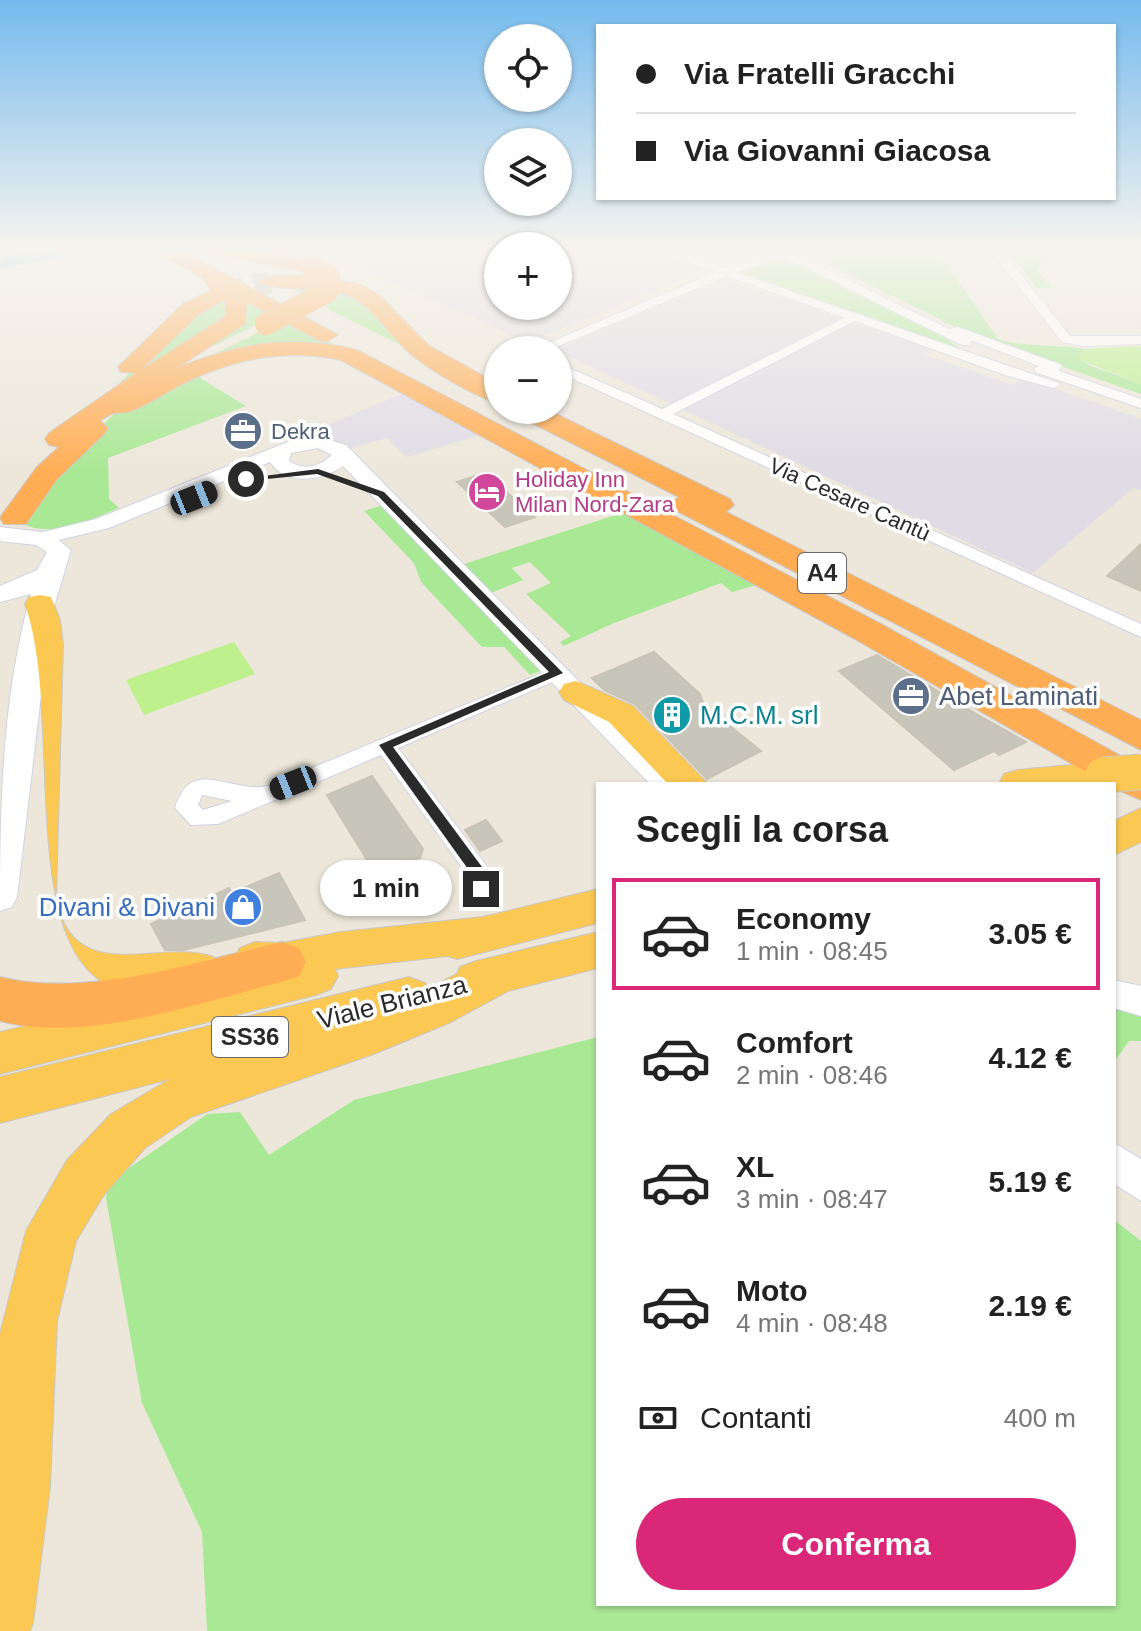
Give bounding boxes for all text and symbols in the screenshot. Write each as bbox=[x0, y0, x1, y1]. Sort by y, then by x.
map controls bbox=[484, 24, 572, 424]
button: locate bbox=[484, 24, 572, 112]
text: Via Fratelli Gracchi bbox=[684, 57, 955, 90]
button: layers bbox=[484, 128, 572, 216]
text: Via Giovanni Giacosa bbox=[684, 134, 990, 167]
button: + bbox=[484, 232, 572, 320]
button: − bbox=[484, 336, 572, 424]
office icon: Dekra bbox=[222, 410, 264, 452]
place label: Dekra bbox=[271, 419, 330, 444]
street label: Via Cesare Cantù bbox=[766, 453, 934, 546]
route start bbox=[228, 461, 264, 497]
place label: Holiday Inn Milan Nord-Zara bbox=[515, 467, 675, 517]
hotel icon: Holiday Inn Milan Nord-Zara bbox=[466, 471, 508, 513]
car bbox=[167, 478, 221, 518]
road number: A4 bbox=[798, 553, 846, 593]
office icon: Abet Laminati bbox=[890, 675, 932, 717]
place label: Abet Laminati bbox=[939, 681, 1098, 711]
building icon: M.C.M. srl bbox=[651, 694, 693, 736]
place label: M.C.M. srl bbox=[700, 700, 818, 730]
car bbox=[266, 763, 320, 803]
text: Scegli la corsa bbox=[636, 809, 888, 850]
callout: 1 min bbox=[321, 861, 453, 917]
route end bbox=[463, 871, 499, 907]
text: 1 min bbox=[352, 873, 420, 903]
shop icon: Divani & Divani bbox=[222, 886, 264, 928]
place label: Divani & Divani bbox=[39, 892, 215, 922]
icon: car bbox=[640, 898, 712, 970]
text: Economy bbox=[736, 902, 871, 935]
text: 3.05 € bbox=[989, 917, 1072, 950]
text: 1 min · 08:45 bbox=[736, 936, 888, 966]
street label: Viale Brianza bbox=[314, 969, 470, 1035]
road number: SS36 bbox=[212, 1017, 288, 1057]
icon: car bbox=[640, 1022, 712, 1094]
text: Comfort bbox=[736, 1026, 853, 1059]
text: 4.12 € bbox=[989, 1041, 1072, 1074]
text: 2 min · 08:46 bbox=[736, 1060, 888, 1090]
icon: car bbox=[640, 1146, 712, 1218]
text: XL bbox=[736, 1150, 774, 1183]
text: 5.19 € bbox=[989, 1165, 1072, 1198]
text: 3 min · 08:47 bbox=[736, 1184, 888, 1214]
icon: car bbox=[640, 1270, 712, 1342]
text: Moto bbox=[736, 1274, 808, 1307]
text: 2.19 € bbox=[989, 1289, 1072, 1322]
text: 4 min · 08:48 bbox=[736, 1308, 888, 1338]
icon: cash bbox=[636, 1396, 680, 1440]
text: Contanti bbox=[700, 1401, 812, 1434]
text: 400 m bbox=[1004, 1403, 1076, 1433]
button: Conferma bbox=[636, 1498, 1076, 1590]

